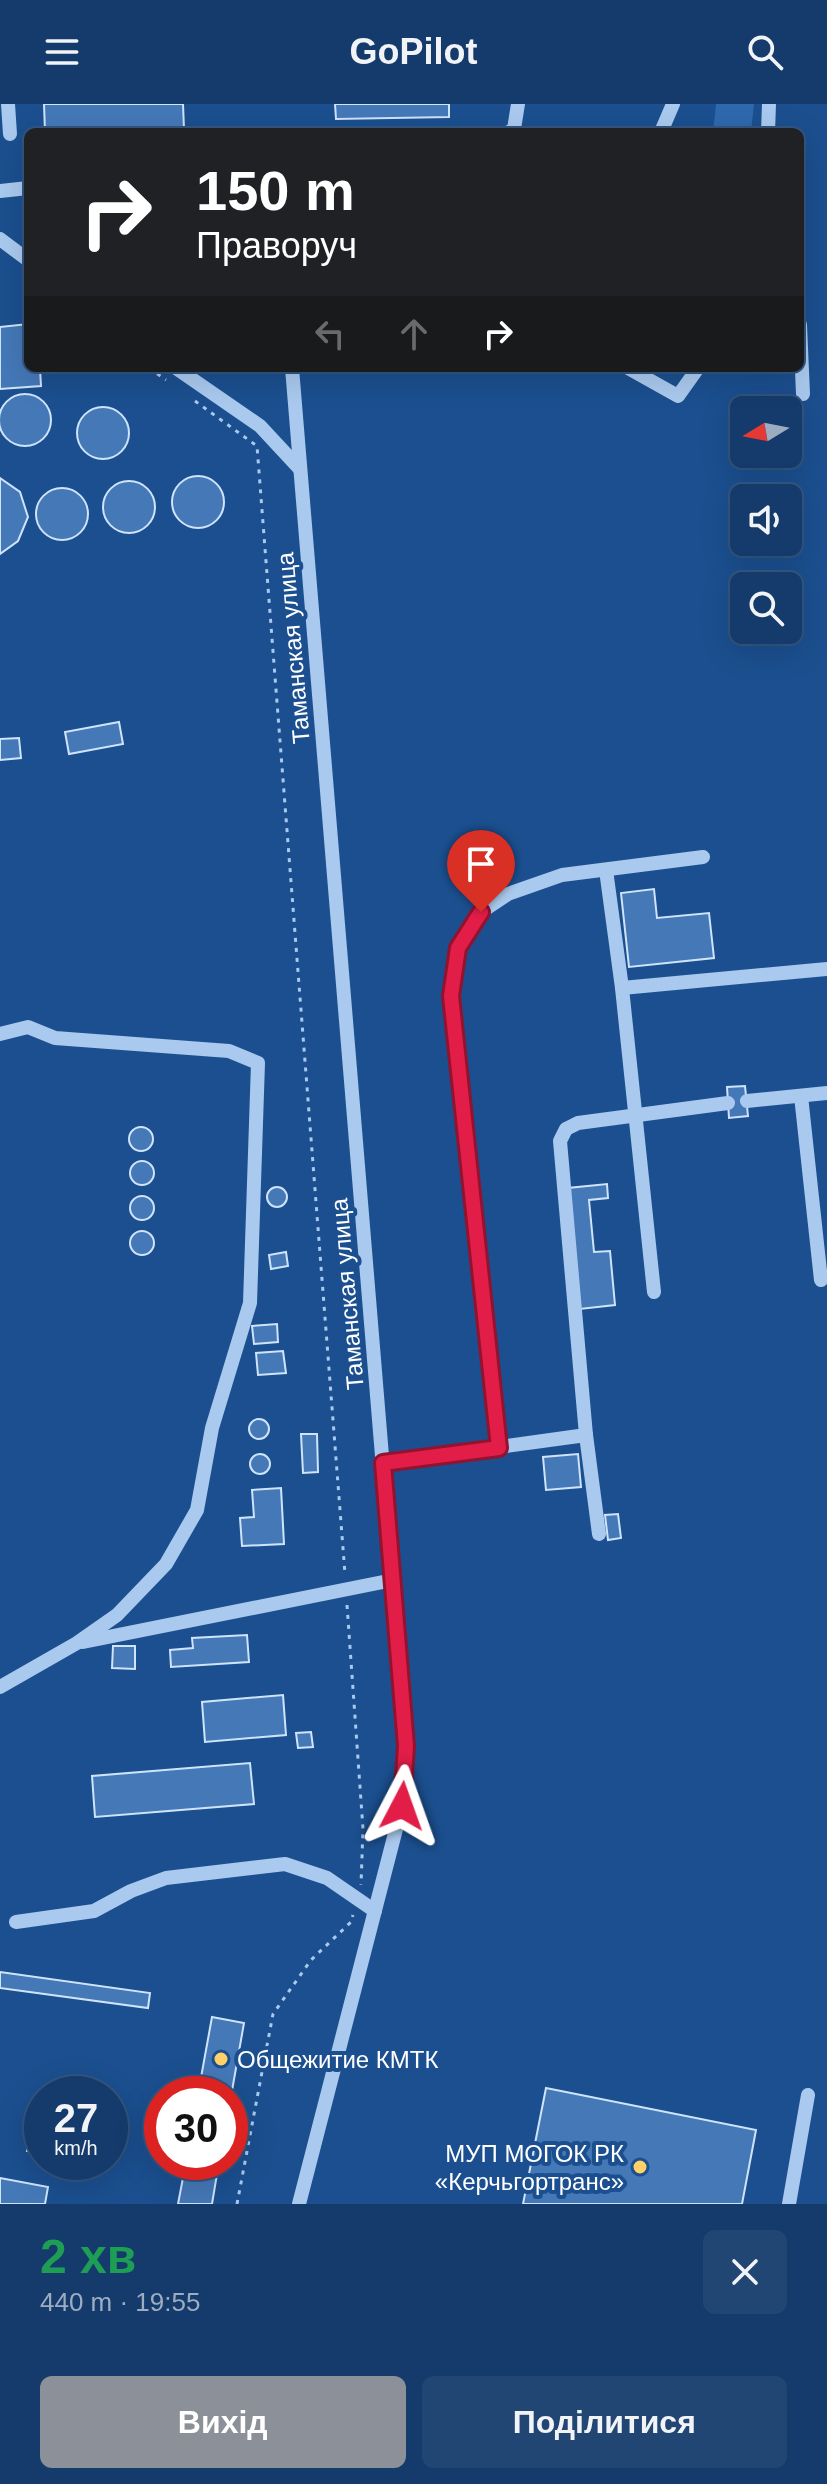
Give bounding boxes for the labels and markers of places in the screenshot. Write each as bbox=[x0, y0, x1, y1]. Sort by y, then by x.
pin bbox=[447, 830, 515, 912]
place label: Общежитие КМТК bbox=[237, 2046, 438, 2073]
marker: Общежитие КМТК bbox=[212, 2050, 230, 2068]
place label: МУП МОГОК РК «Керчьгортранс» bbox=[435, 2140, 624, 2195]
marker: МУП МОГОК РК «Керчьгортранс» bbox=[631, 2158, 649, 2176]

